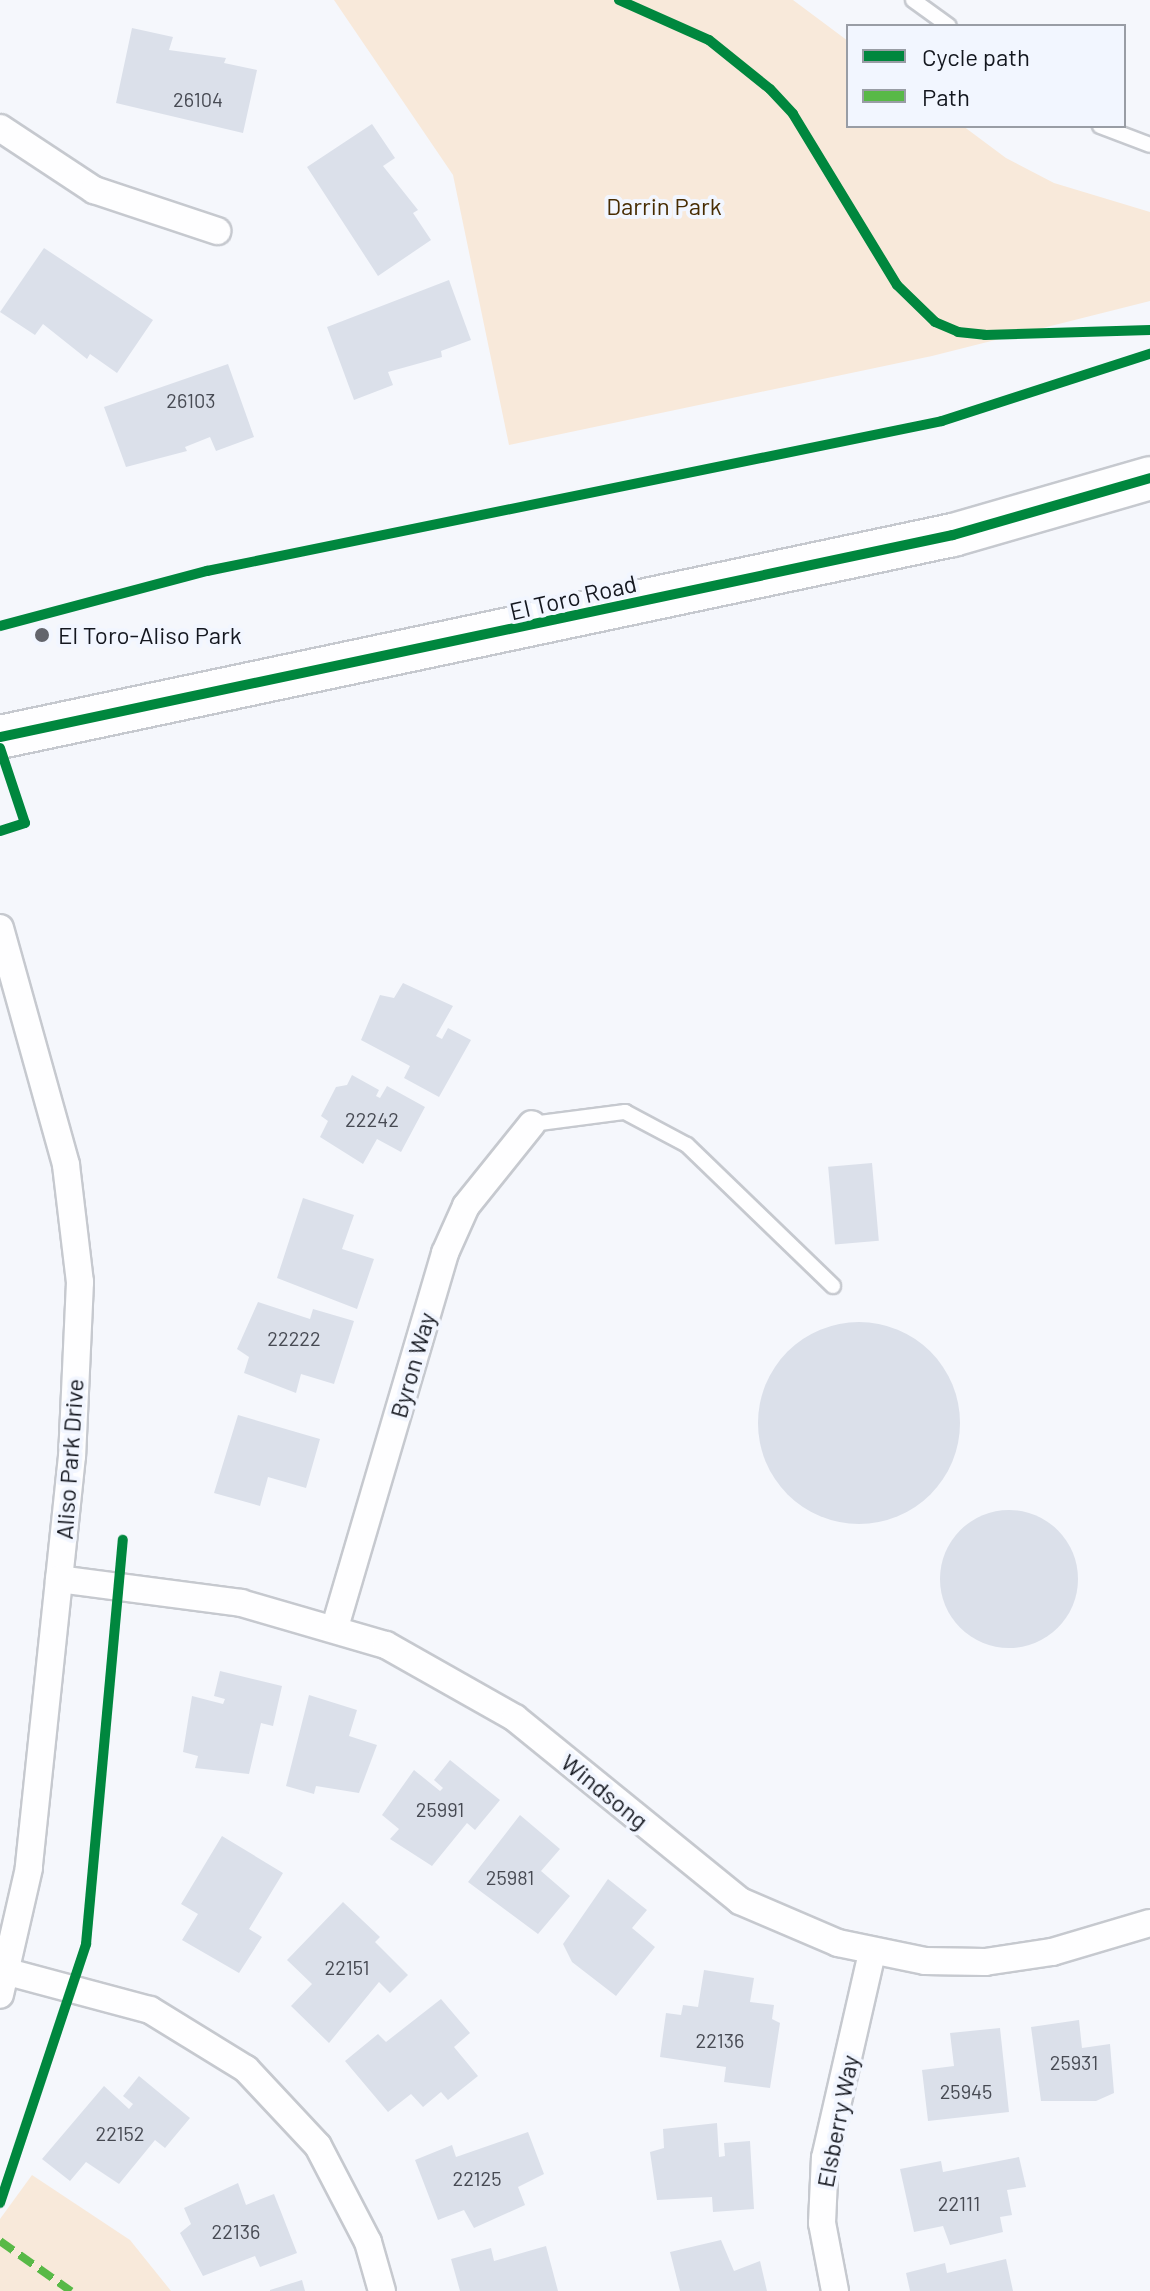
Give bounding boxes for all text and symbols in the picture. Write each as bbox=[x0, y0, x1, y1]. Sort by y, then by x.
legend bbox=[846, 24, 1126, 128]
text: Cycle path bbox=[922, 42, 1030, 71]
text: Path bbox=[922, 82, 970, 111]
house number: 26104 bbox=[173, 87, 223, 111]
park label: Darrin Park bbox=[606, 192, 722, 220]
house number: 26103 bbox=[166, 388, 216, 412]
street label: El Toro Road bbox=[507, 568, 639, 626]
place label: El Toro-Aliso Park bbox=[58, 621, 242, 649]
marker: El Toro-Aliso Park bbox=[33, 626, 51, 644]
house number: 22242 bbox=[345, 1107, 399, 1131]
street label: Byron Way bbox=[383, 1309, 441, 1421]
house number: 22222 bbox=[267, 1326, 321, 1350]
street label: Aliso Park Drive bbox=[49, 1378, 89, 1540]
street label: Windsong bbox=[556, 1747, 654, 1835]
house number: 25991 bbox=[416, 1797, 464, 1821]
house number: 25981 bbox=[486, 1865, 534, 1889]
house number: 22151 bbox=[325, 1955, 369, 1979]
house number: 22136 bbox=[696, 2028, 744, 2052]
house number: 25931 bbox=[1050, 2050, 1098, 2074]
street label: Elsberry Way bbox=[810, 2052, 864, 2190]
house number: 25945 bbox=[940, 2079, 992, 2103]
house number: 22152 bbox=[95, 2121, 145, 2145]
house number: 22125 bbox=[452, 2166, 502, 2190]
house number: 22111 bbox=[938, 2191, 980, 2215]
house number: 22136 bbox=[212, 2219, 260, 2243]

